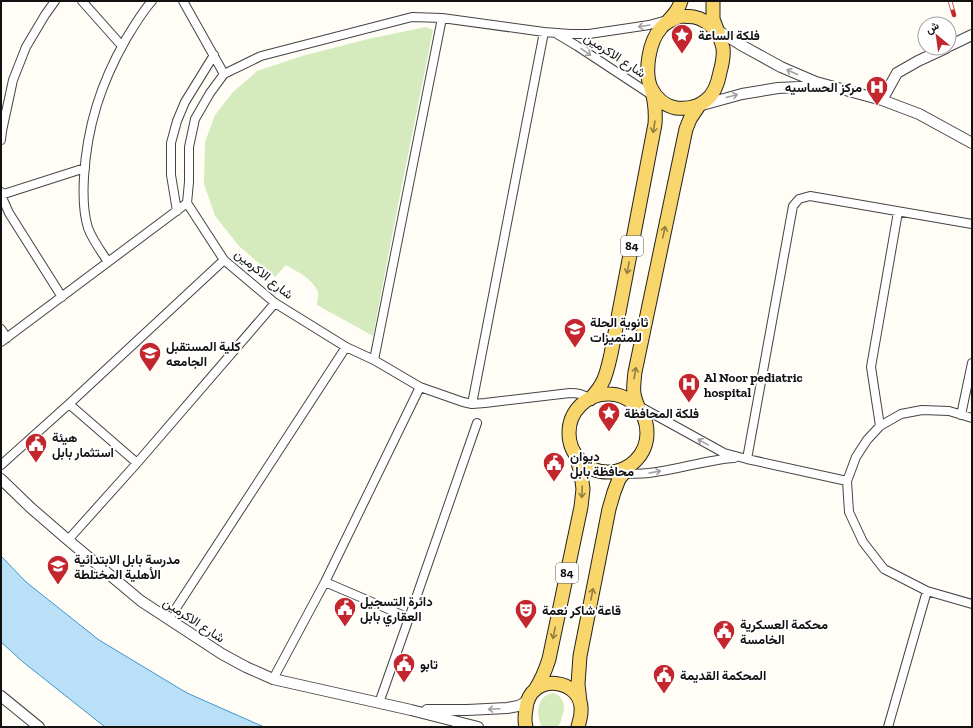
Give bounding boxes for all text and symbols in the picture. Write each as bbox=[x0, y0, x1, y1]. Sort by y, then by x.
north arrow bbox=[917, 16, 957, 56]
text: ش bbox=[923, 19, 941, 37]
one-way arrow bbox=[638, 22, 651, 30]
place icon: فلكة الساعة bbox=[669, 22, 695, 55]
place label: فلكة الساعة bbox=[698, 28, 760, 43]
street label: شارع الاكرمين bbox=[580, 29, 649, 82]
one-way arrow bbox=[580, 48, 591, 56]
one-way arrow bbox=[787, 68, 799, 76]
hospital icon: مركز الحساسيه bbox=[864, 74, 890, 107]
place label: مركز الحساسيه bbox=[785, 80, 862, 96]
one-way arrow bbox=[725, 92, 738, 100]
one-way arrow bbox=[650, 120, 658, 133]
one-way arrow bbox=[660, 226, 668, 239]
road number: 84 bbox=[621, 236, 643, 256]
street label: شارع الاكرمين bbox=[231, 246, 296, 304]
one-way arrow bbox=[623, 261, 631, 274]
place label: ثانوية الحلة للمتميزات bbox=[590, 315, 649, 346]
school or university icon: ثانوية الحلة للمتميزات bbox=[562, 316, 588, 349]
place label: كلية المستقبل الجامعه bbox=[166, 339, 241, 369]
school or university icon: كلية المستقبل الجامعه bbox=[137, 340, 163, 373]
one-way arrow bbox=[631, 367, 639, 380]
place label: Al Noor pediatric hospital bbox=[704, 370, 803, 400]
hospital icon: Al Noor pediatric hospital bbox=[676, 371, 702, 404]
place icon: فلكة المحافظة bbox=[596, 400, 622, 433]
place label: فلكة المحافظة bbox=[624, 406, 699, 421]
place label: هيئة استثمار بابل bbox=[52, 430, 114, 461]
public building icon: هيئة استثمار بابل bbox=[23, 431, 49, 464]
one-way arrow bbox=[697, 438, 709, 445]
place label: ديوان محافظة بابل bbox=[570, 449, 634, 479]
public building icon: ديوان محافظة بابل bbox=[541, 450, 567, 483]
one-way arrow bbox=[649, 468, 662, 476]
one-way arrow bbox=[578, 485, 585, 498]
place label: مدرسة بابل الابتدائية الأهلية المختلطة bbox=[74, 552, 180, 582]
school or university icon: مدرسة بابل الابتدائية الأهلية المختلطة bbox=[45, 553, 71, 586]
road number: 84 bbox=[556, 563, 578, 583]
one-way arrow bbox=[589, 588, 597, 601]
street label: شارع الاكرمين bbox=[159, 594, 228, 647]
place label: دائرة التسجيل العقاري بابل bbox=[360, 594, 433, 627]
public building icon: دائرة التسجيل العقاري بابل bbox=[332, 595, 358, 628]
theatre icon: قاعة شاكر نعمة bbox=[513, 597, 539, 630]
place label: قاعة شاكر نعمة bbox=[542, 603, 621, 619]
place label: محكمة العسكرية الخامسة bbox=[740, 617, 828, 647]
public building icon: محكمة العسكرية الخامسة bbox=[711, 618, 737, 651]
one-way arrow bbox=[550, 626, 558, 639]
public building icon: تابو bbox=[391, 651, 417, 684]
place label: تابو bbox=[420, 657, 438, 673]
public building icon: المحكمة القديمة bbox=[651, 662, 677, 695]
place label: المحكمة القديمة bbox=[680, 668, 766, 683]
one-way arrow bbox=[488, 705, 501, 713]

